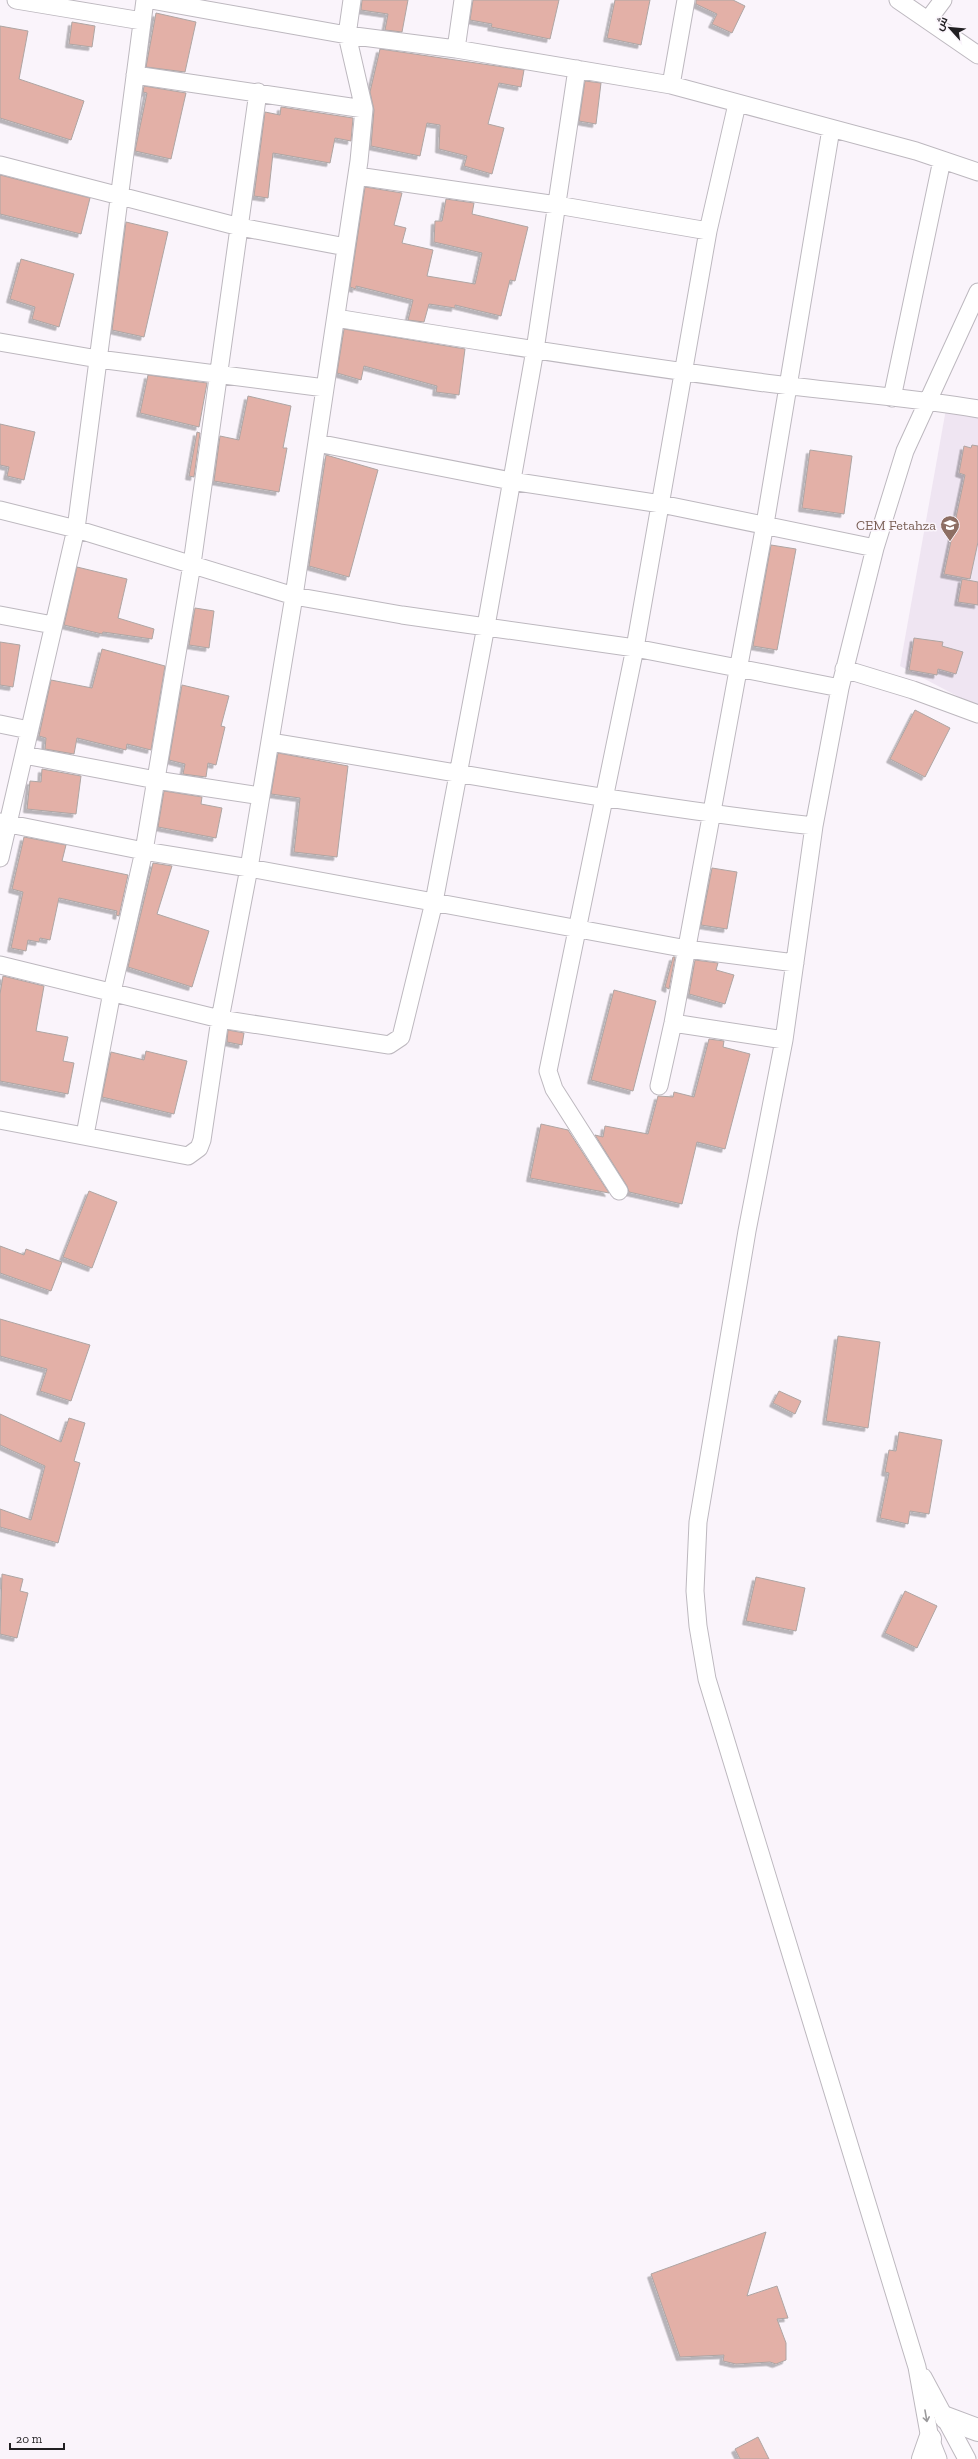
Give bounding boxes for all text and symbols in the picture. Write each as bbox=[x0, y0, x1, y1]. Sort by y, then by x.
north arrow bbox=[930, 8, 970, 48]
text: ش bbox=[933, 14, 951, 33]
school or university icon: CEM Fetahza bbox=[939, 514, 961, 542]
place label: CEM Fetahza bbox=[856, 517, 936, 534]
one-way arrow bbox=[922, 2410, 930, 2423]
scale bar bbox=[10, 2425, 64, 2451]
text: 20 m bbox=[16, 2432, 43, 2446]

